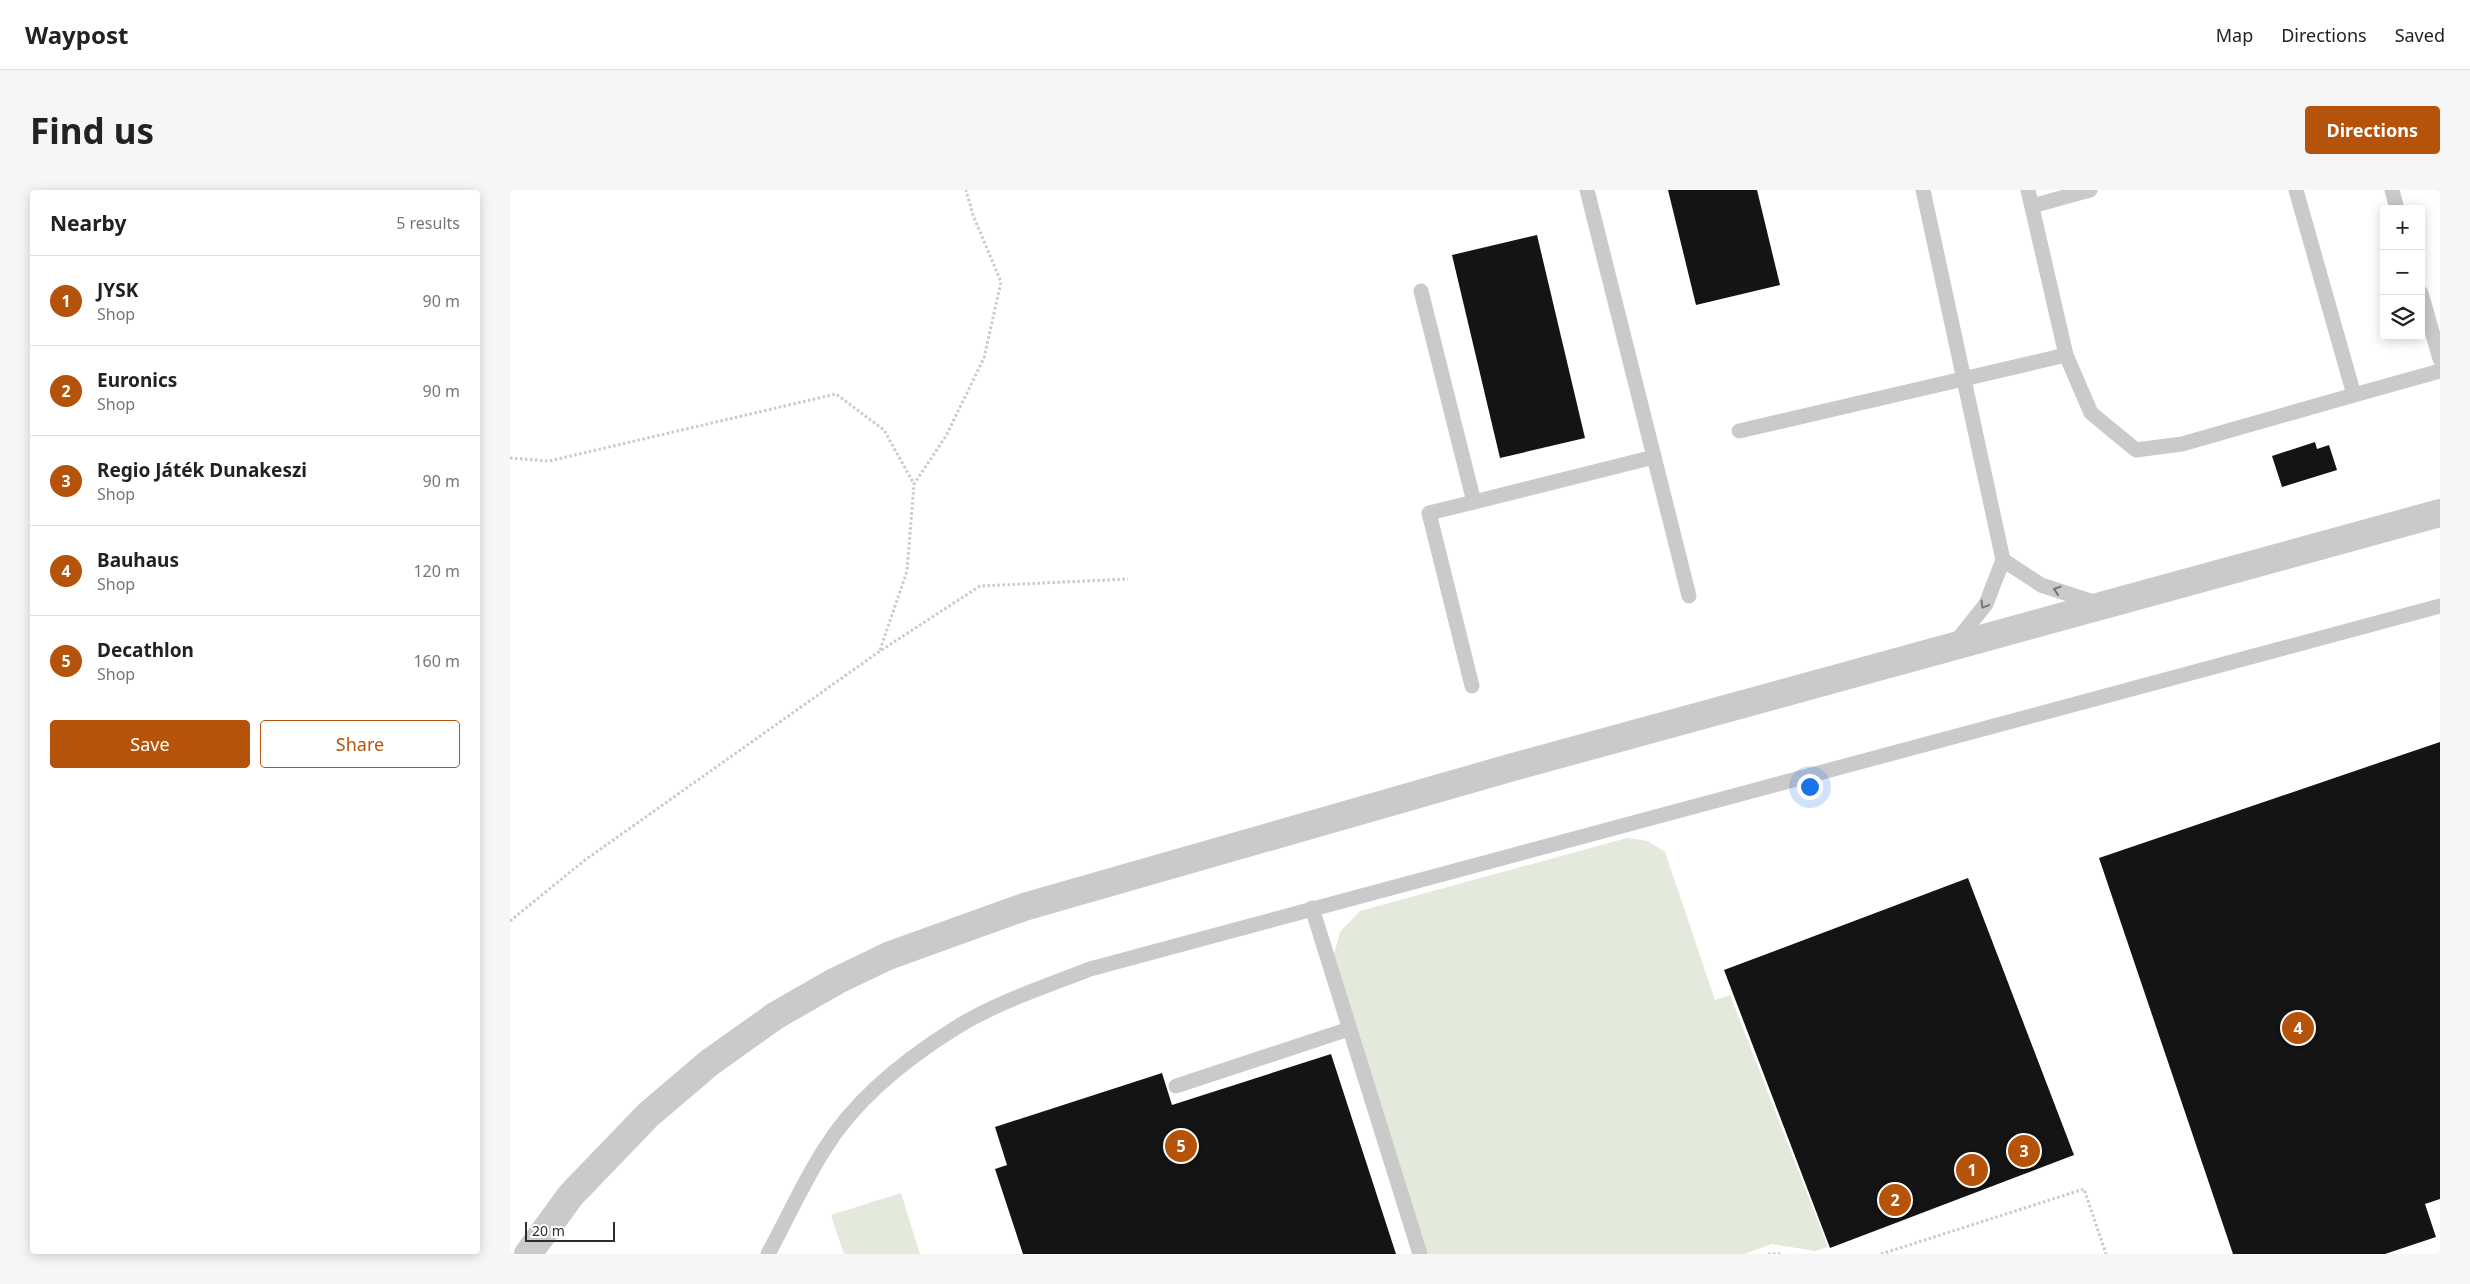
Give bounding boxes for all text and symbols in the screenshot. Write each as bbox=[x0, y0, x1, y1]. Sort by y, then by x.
text: Waypost bbox=[25, 18, 128, 51]
text: Map bbox=[2216, 23, 2253, 47]
text: Directions bbox=[2281, 23, 2367, 47]
text: Saved bbox=[2395, 23, 2445, 47]
button: Directions bbox=[2305, 106, 2440, 154]
text: Find us bbox=[30, 107, 154, 154]
map controls bbox=[2380, 205, 2425, 340]
button: + bbox=[2380, 205, 2425, 250]
text: Nearby bbox=[50, 209, 126, 237]
text: 5 results bbox=[396, 212, 460, 234]
button: − bbox=[2380, 250, 2425, 295]
text: JYSK bbox=[97, 277, 138, 303]
text: 1 bbox=[61, 290, 71, 312]
text: 90 m bbox=[423, 290, 460, 312]
button: layers bbox=[2380, 295, 2425, 340]
text: Shop bbox=[97, 303, 135, 325]
text: Euronics bbox=[97, 367, 177, 393]
text: 2 bbox=[61, 380, 71, 402]
text: 90 m bbox=[423, 380, 460, 402]
text: Shop bbox=[97, 393, 135, 415]
text: Regio Játék Dunakeszi bbox=[97, 457, 307, 483]
text: 3 bbox=[61, 470, 71, 492]
text: 90 m bbox=[423, 470, 460, 492]
text: Shop bbox=[97, 483, 135, 505]
text: Bauhaus bbox=[97, 547, 179, 573]
text: 4 bbox=[61, 560, 71, 582]
text: 120 m bbox=[413, 560, 460, 582]
text: Shop bbox=[97, 573, 135, 595]
one-way arrow bbox=[2053, 586, 2061, 596]
one-way arrow bbox=[1981, 600, 1991, 609]
text: Decathlon bbox=[97, 637, 194, 663]
text: 5 bbox=[61, 650, 71, 672]
text: 160 m bbox=[413, 650, 460, 672]
text: Shop bbox=[97, 663, 135, 685]
button: Save bbox=[50, 720, 250, 768]
button: Share bbox=[260, 720, 460, 768]
your location bbox=[1797, 774, 1823, 800]
pin: 4 bbox=[2282, 1009, 2314, 1047]
pin: 5 bbox=[1165, 1127, 1197, 1165]
pin: 3 bbox=[2008, 1132, 2040, 1170]
pin: 1 bbox=[1956, 1151, 1988, 1189]
pin: 2 bbox=[1879, 1181, 1911, 1219]
scale bar bbox=[525, 1219, 615, 1242]
text: 20 m bbox=[532, 1221, 565, 1240]

